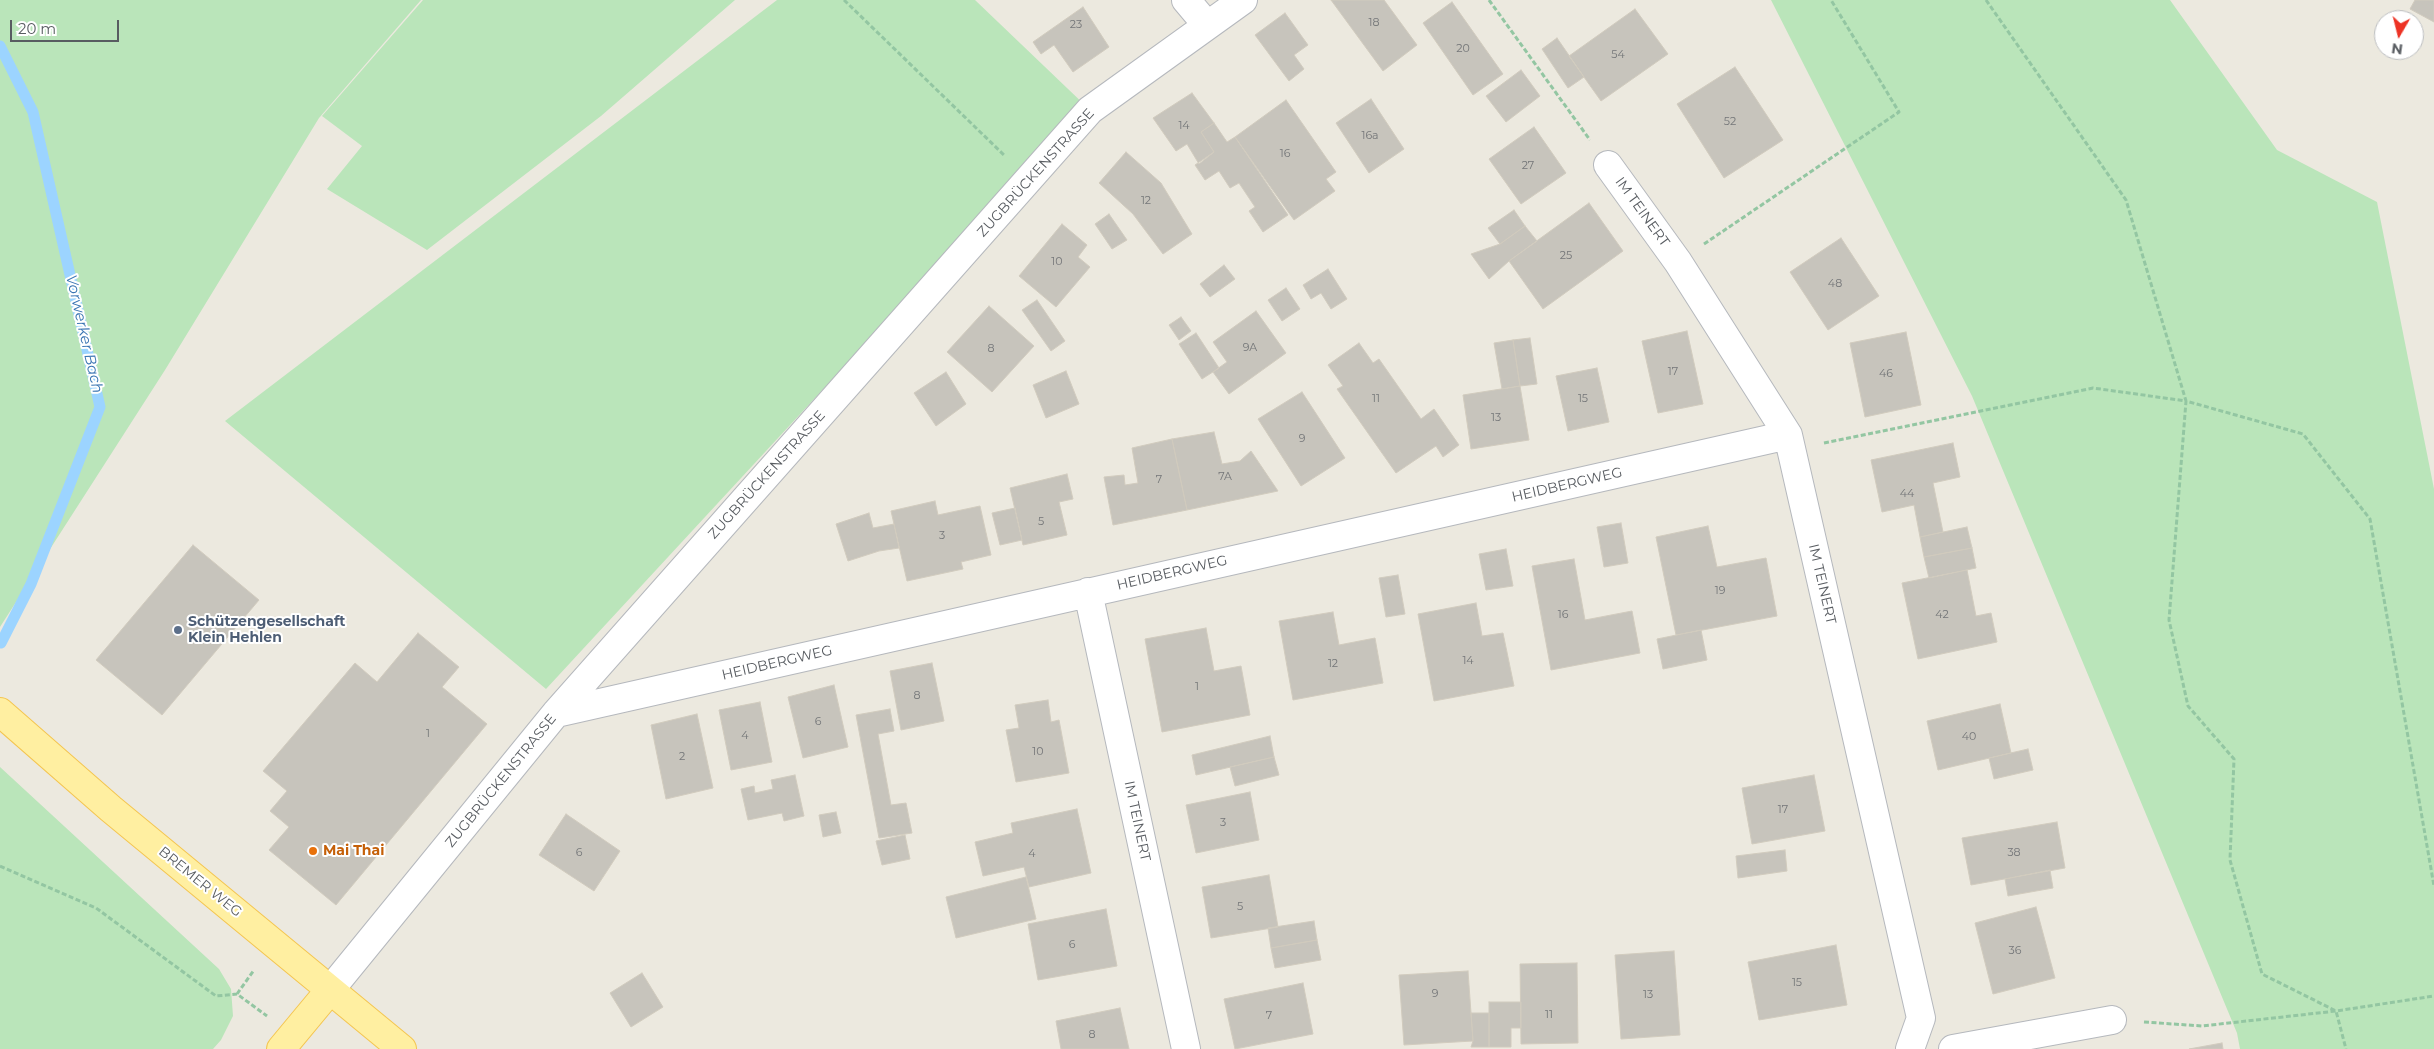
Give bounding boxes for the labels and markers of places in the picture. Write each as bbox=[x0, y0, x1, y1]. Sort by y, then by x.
place label: Schützengesellschaft Klein Hehlen bbox=[188, 614, 345, 646]
marker: Schützengesellschaft Klein Hehlen bbox=[172, 624, 184, 636]
place label: Mai Thai bbox=[323, 843, 384, 859]
marker: Mai Thai bbox=[307, 845, 319, 857]

